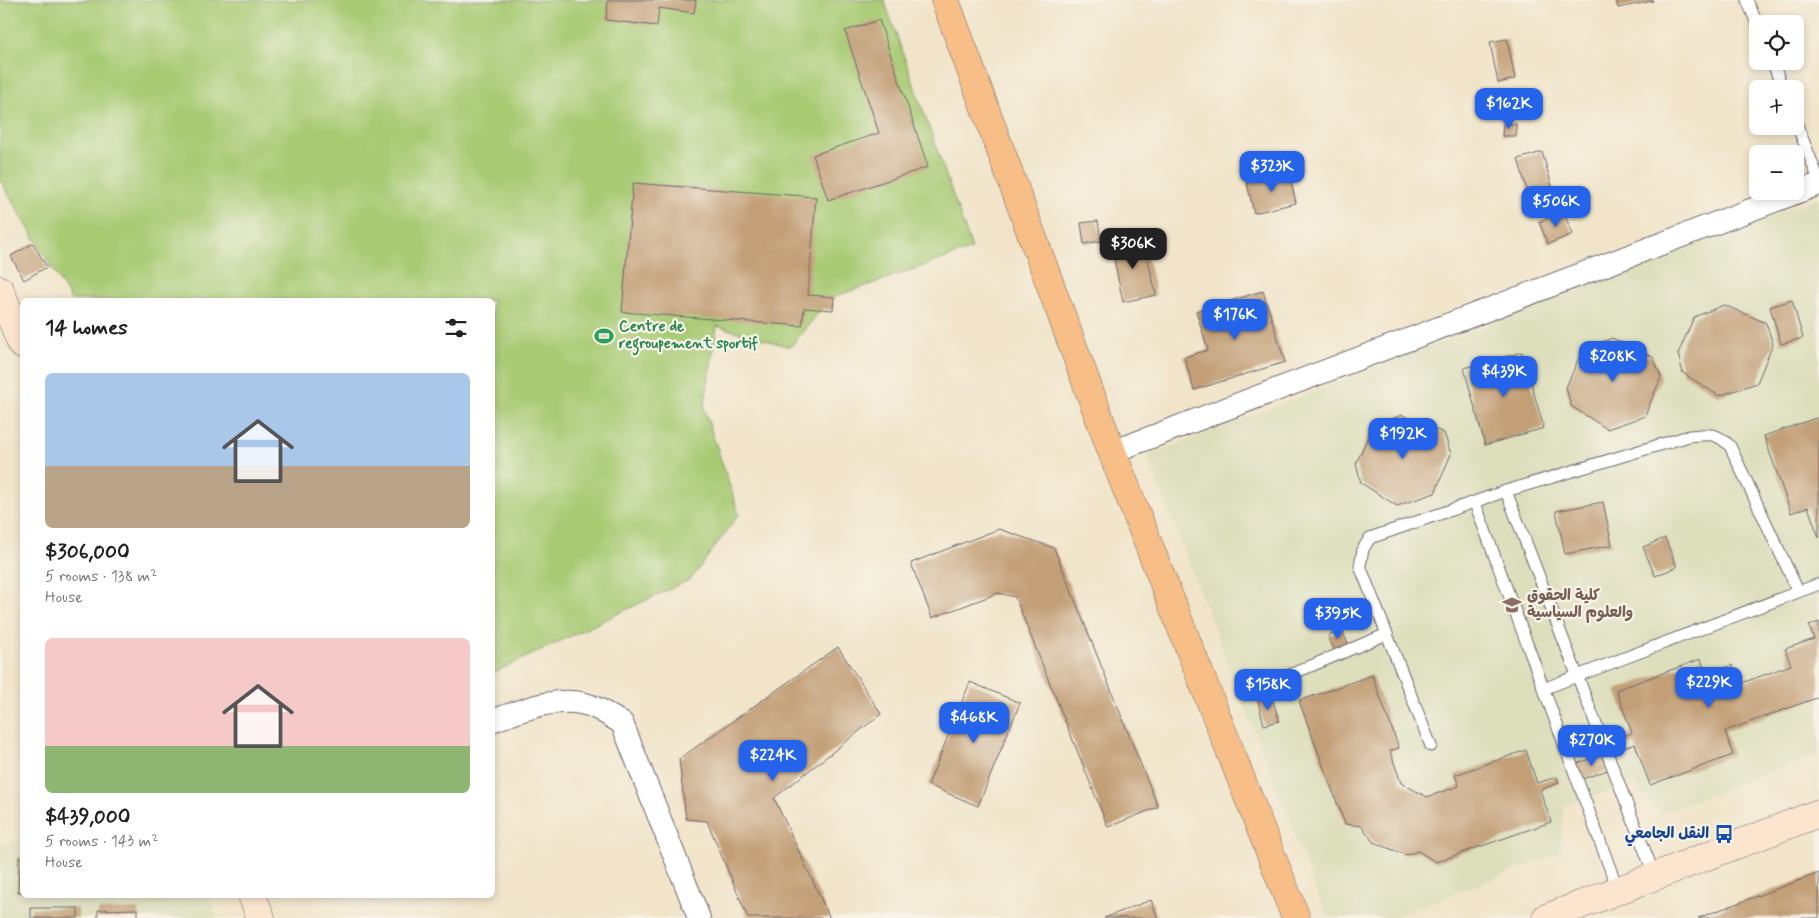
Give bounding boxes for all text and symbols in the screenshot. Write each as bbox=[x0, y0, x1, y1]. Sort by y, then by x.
map controls bbox=[1749, 15, 1804, 200]
button: locate bbox=[1749, 15, 1804, 70]
button: + bbox=[1749, 80, 1804, 135]
pin: $162K bbox=[1474, 88, 1544, 130]
text: $162K bbox=[1486, 93, 1532, 114]
button: − bbox=[1749, 145, 1804, 200]
pin: $323K bbox=[1237, 150, 1307, 193]
text: $323K bbox=[1251, 156, 1293, 177]
pin: $506K bbox=[1521, 186, 1591, 228]
text: $506K bbox=[1533, 191, 1580, 212]
pin: $306K bbox=[1098, 228, 1168, 270]
text: $306K bbox=[1111, 233, 1155, 254]
pin: $176K bbox=[1200, 298, 1270, 341]
text: $176K bbox=[1213, 304, 1257, 325]
text: 14 homes bbox=[45, 314, 128, 342]
icon: filters bbox=[442, 314, 470, 342]
place label: Centre de regroupement sportif bbox=[619, 317, 758, 356]
sports icon: Centre de regroupement sportif bbox=[593, 325, 615, 347]
pin: $208K bbox=[1578, 340, 1648, 383]
text: $208K bbox=[1590, 346, 1636, 367]
pin: $439K bbox=[1469, 356, 1539, 398]
text: $439K bbox=[1481, 361, 1527, 382]
icon: home bbox=[213, 406, 303, 496]
pin: $192K bbox=[1368, 418, 1438, 460]
text: $192K bbox=[1380, 423, 1426, 444]
text: $306,000 bbox=[45, 538, 130, 566]
text: 5 rooms · 138 m² bbox=[45, 566, 157, 587]
place label: كلية الحقوق والعلوم السياسية bbox=[1527, 586, 1633, 623]
text: House bbox=[45, 587, 83, 608]
school or university icon: كلية الحقوق والعلوم السياسية bbox=[1501, 594, 1523, 616]
pin: $395K bbox=[1303, 598, 1373, 640]
text: $395K bbox=[1315, 603, 1361, 624]
pin: $229K bbox=[1674, 666, 1744, 709]
pin: $158K bbox=[1233, 668, 1303, 711]
icon: home bbox=[213, 671, 303, 761]
text: $229K bbox=[1686, 672, 1732, 693]
text: $158K bbox=[1245, 674, 1291, 695]
pin: $468K bbox=[939, 702, 1009, 744]
text: $468K bbox=[950, 707, 998, 728]
pin: $270K bbox=[1557, 724, 1627, 767]
text: $270K bbox=[1569, 730, 1615, 751]
pin: $224K bbox=[738, 740, 808, 782]
text: $224K bbox=[750, 745, 796, 766]
text: $439,000 bbox=[45, 803, 130, 831]
bus stop icon: النقل الجامعي bbox=[1713, 823, 1735, 845]
place label: النقل الجامعي bbox=[1625, 824, 1709, 847]
text: 5 rooms · 143 m² bbox=[45, 831, 158, 852]
text: House bbox=[45, 852, 83, 873]

